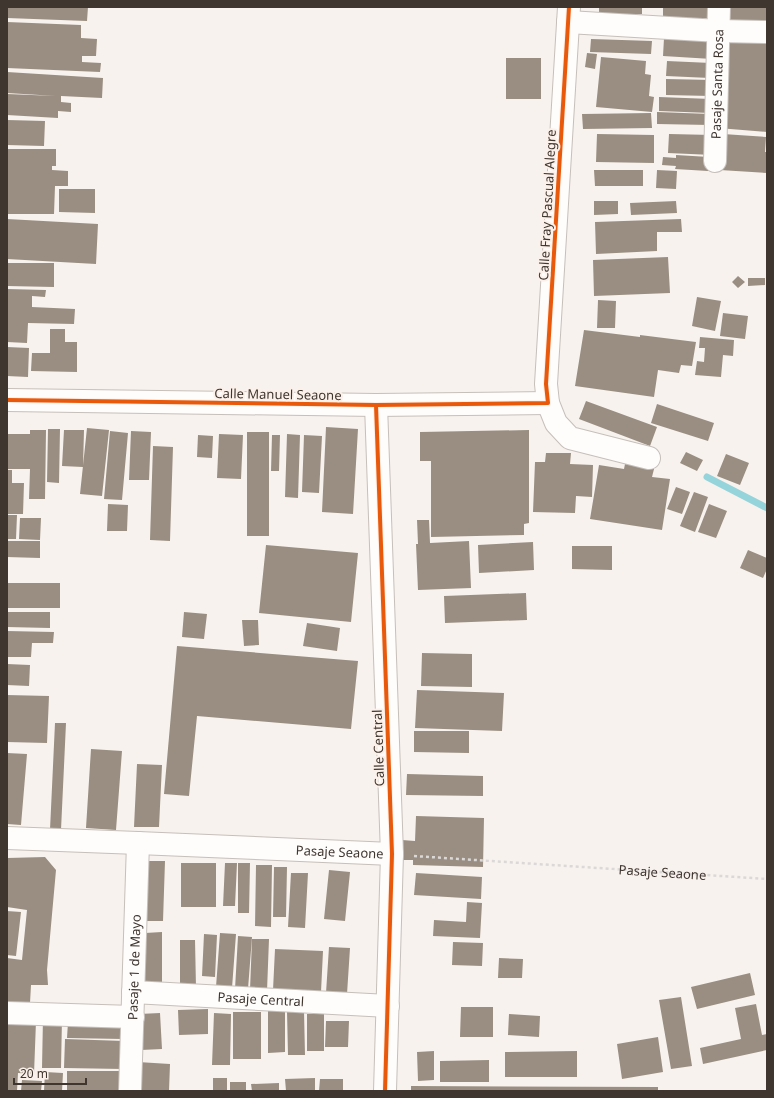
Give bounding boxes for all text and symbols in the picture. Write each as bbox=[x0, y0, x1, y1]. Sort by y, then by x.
street label: Pasaje Santa Rosa bbox=[707, 29, 727, 139]
street label: Calle Fray Pascual Alegre bbox=[534, 129, 560, 281]
street label: Calle Manuel Seaone bbox=[214, 384, 342, 404]
street label: Calle Central bbox=[368, 709, 388, 787]
street label: Pasaje Seaone bbox=[295, 841, 384, 863]
street label: Pasaje Seaone bbox=[618, 860, 707, 884]
street label: Pasaje 1 de Mayo bbox=[123, 914, 145, 1020]
street label: Pasaje Central bbox=[217, 988, 305, 1010]
scale bar bbox=[14, 1060, 86, 1086]
text: 20 m bbox=[20, 1065, 48, 1082]

